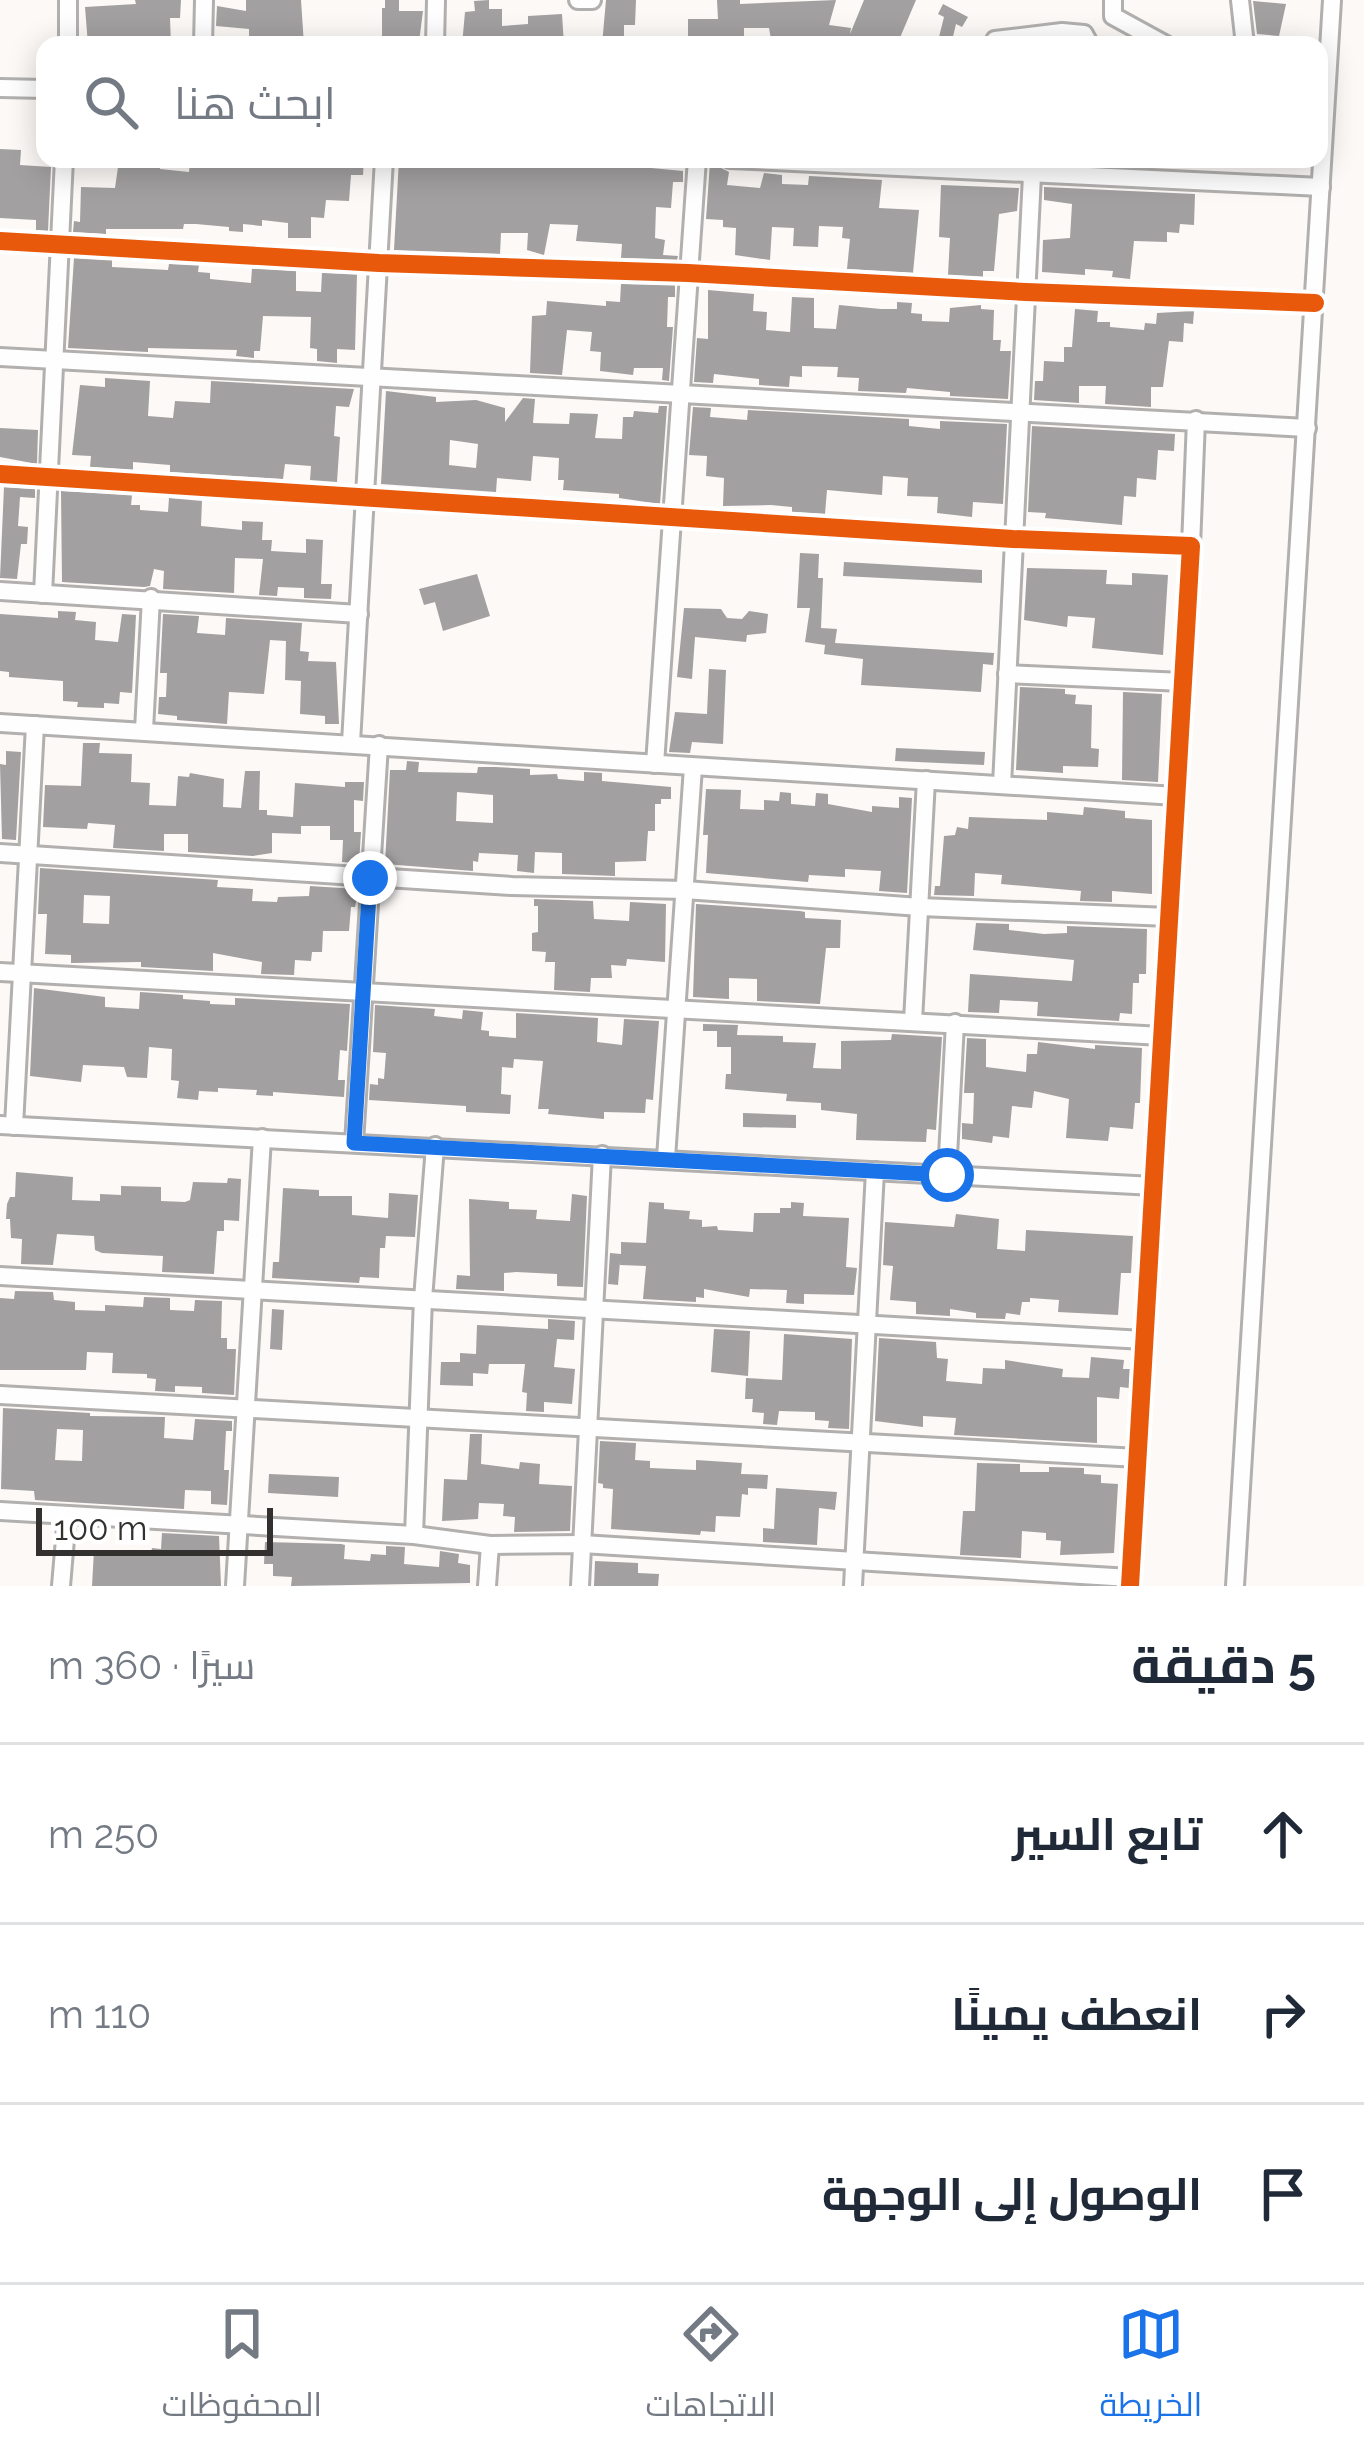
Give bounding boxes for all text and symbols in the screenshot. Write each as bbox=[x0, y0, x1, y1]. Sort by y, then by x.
search box bbox=[36, 36, 1328, 168]
icon: search bbox=[78, 69, 144, 135]
text: ابحث هنا bbox=[174, 77, 336, 130]
route end bbox=[343, 851, 397, 905]
route start bbox=[920, 1148, 974, 1202]
scale bar bbox=[36, 1502, 273, 1555]
text: 100 m bbox=[54, 1509, 147, 1548]
text: 5 دقيقة bbox=[1131, 1635, 1316, 1695]
text: سيرًا · 360 m bbox=[48, 1642, 255, 1688]
icon: ahead bbox=[1250, 1801, 1316, 1867]
text: تابع السير bbox=[1012, 1808, 1202, 1861]
text: 250 m bbox=[48, 1811, 159, 1857]
icon: right bbox=[1250, 1981, 1316, 2047]
text: انعطف يمينًا bbox=[951, 1988, 1202, 2041]
text: 110 m bbox=[48, 1991, 151, 2037]
icon: arrive bbox=[1250, 2161, 1316, 2227]
text: الوصول إلى الوجهة bbox=[822, 2168, 1202, 2221]
tab: المحفوظات bbox=[162, 2301, 322, 2435]
tab: الاتجاهات bbox=[646, 2301, 776, 2435]
tab: الخريطة bbox=[1099, 2301, 1202, 2435]

